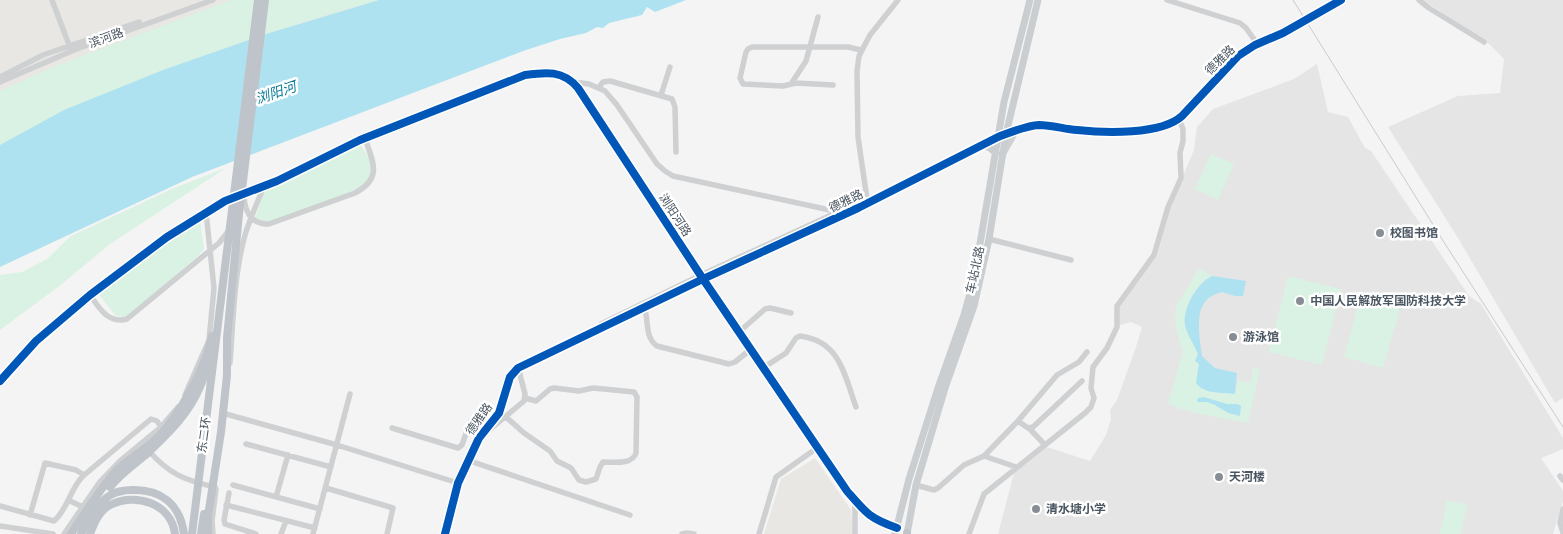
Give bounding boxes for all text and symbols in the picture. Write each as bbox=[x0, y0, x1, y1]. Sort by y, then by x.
street label: 滨河路 bbox=[87, 25, 125, 51]
street label: 德雅路 bbox=[1202, 42, 1238, 78]
water label: 浏阳河 bbox=[253, 77, 301, 108]
street label: 德雅路 bbox=[827, 187, 865, 215]
street label: 浏阳河路 bbox=[656, 191, 694, 239]
place label: 校图书馆 bbox=[1390, 226, 1438, 240]
marker: 校图书馆 bbox=[1374, 227, 1386, 239]
street label: 车站北路 bbox=[963, 245, 987, 295]
place label: 中国人民解放军国防科技大学 bbox=[1310, 294, 1466, 308]
marker: 中国人民解放军国防科技大学 bbox=[1294, 295, 1306, 307]
place label: 游泳馆 bbox=[1243, 330, 1279, 344]
marker: 游泳馆 bbox=[1227, 331, 1239, 343]
street label: 德雅路 bbox=[463, 400, 495, 438]
street label: 东二环 bbox=[195, 416, 213, 454]
place label: 天河楼 bbox=[1229, 470, 1265, 484]
marker: 天河楼 bbox=[1213, 471, 1225, 483]
place label: 清水塘小学 bbox=[1046, 502, 1106, 516]
marker: 清水塘小学 bbox=[1030, 503, 1042, 515]

